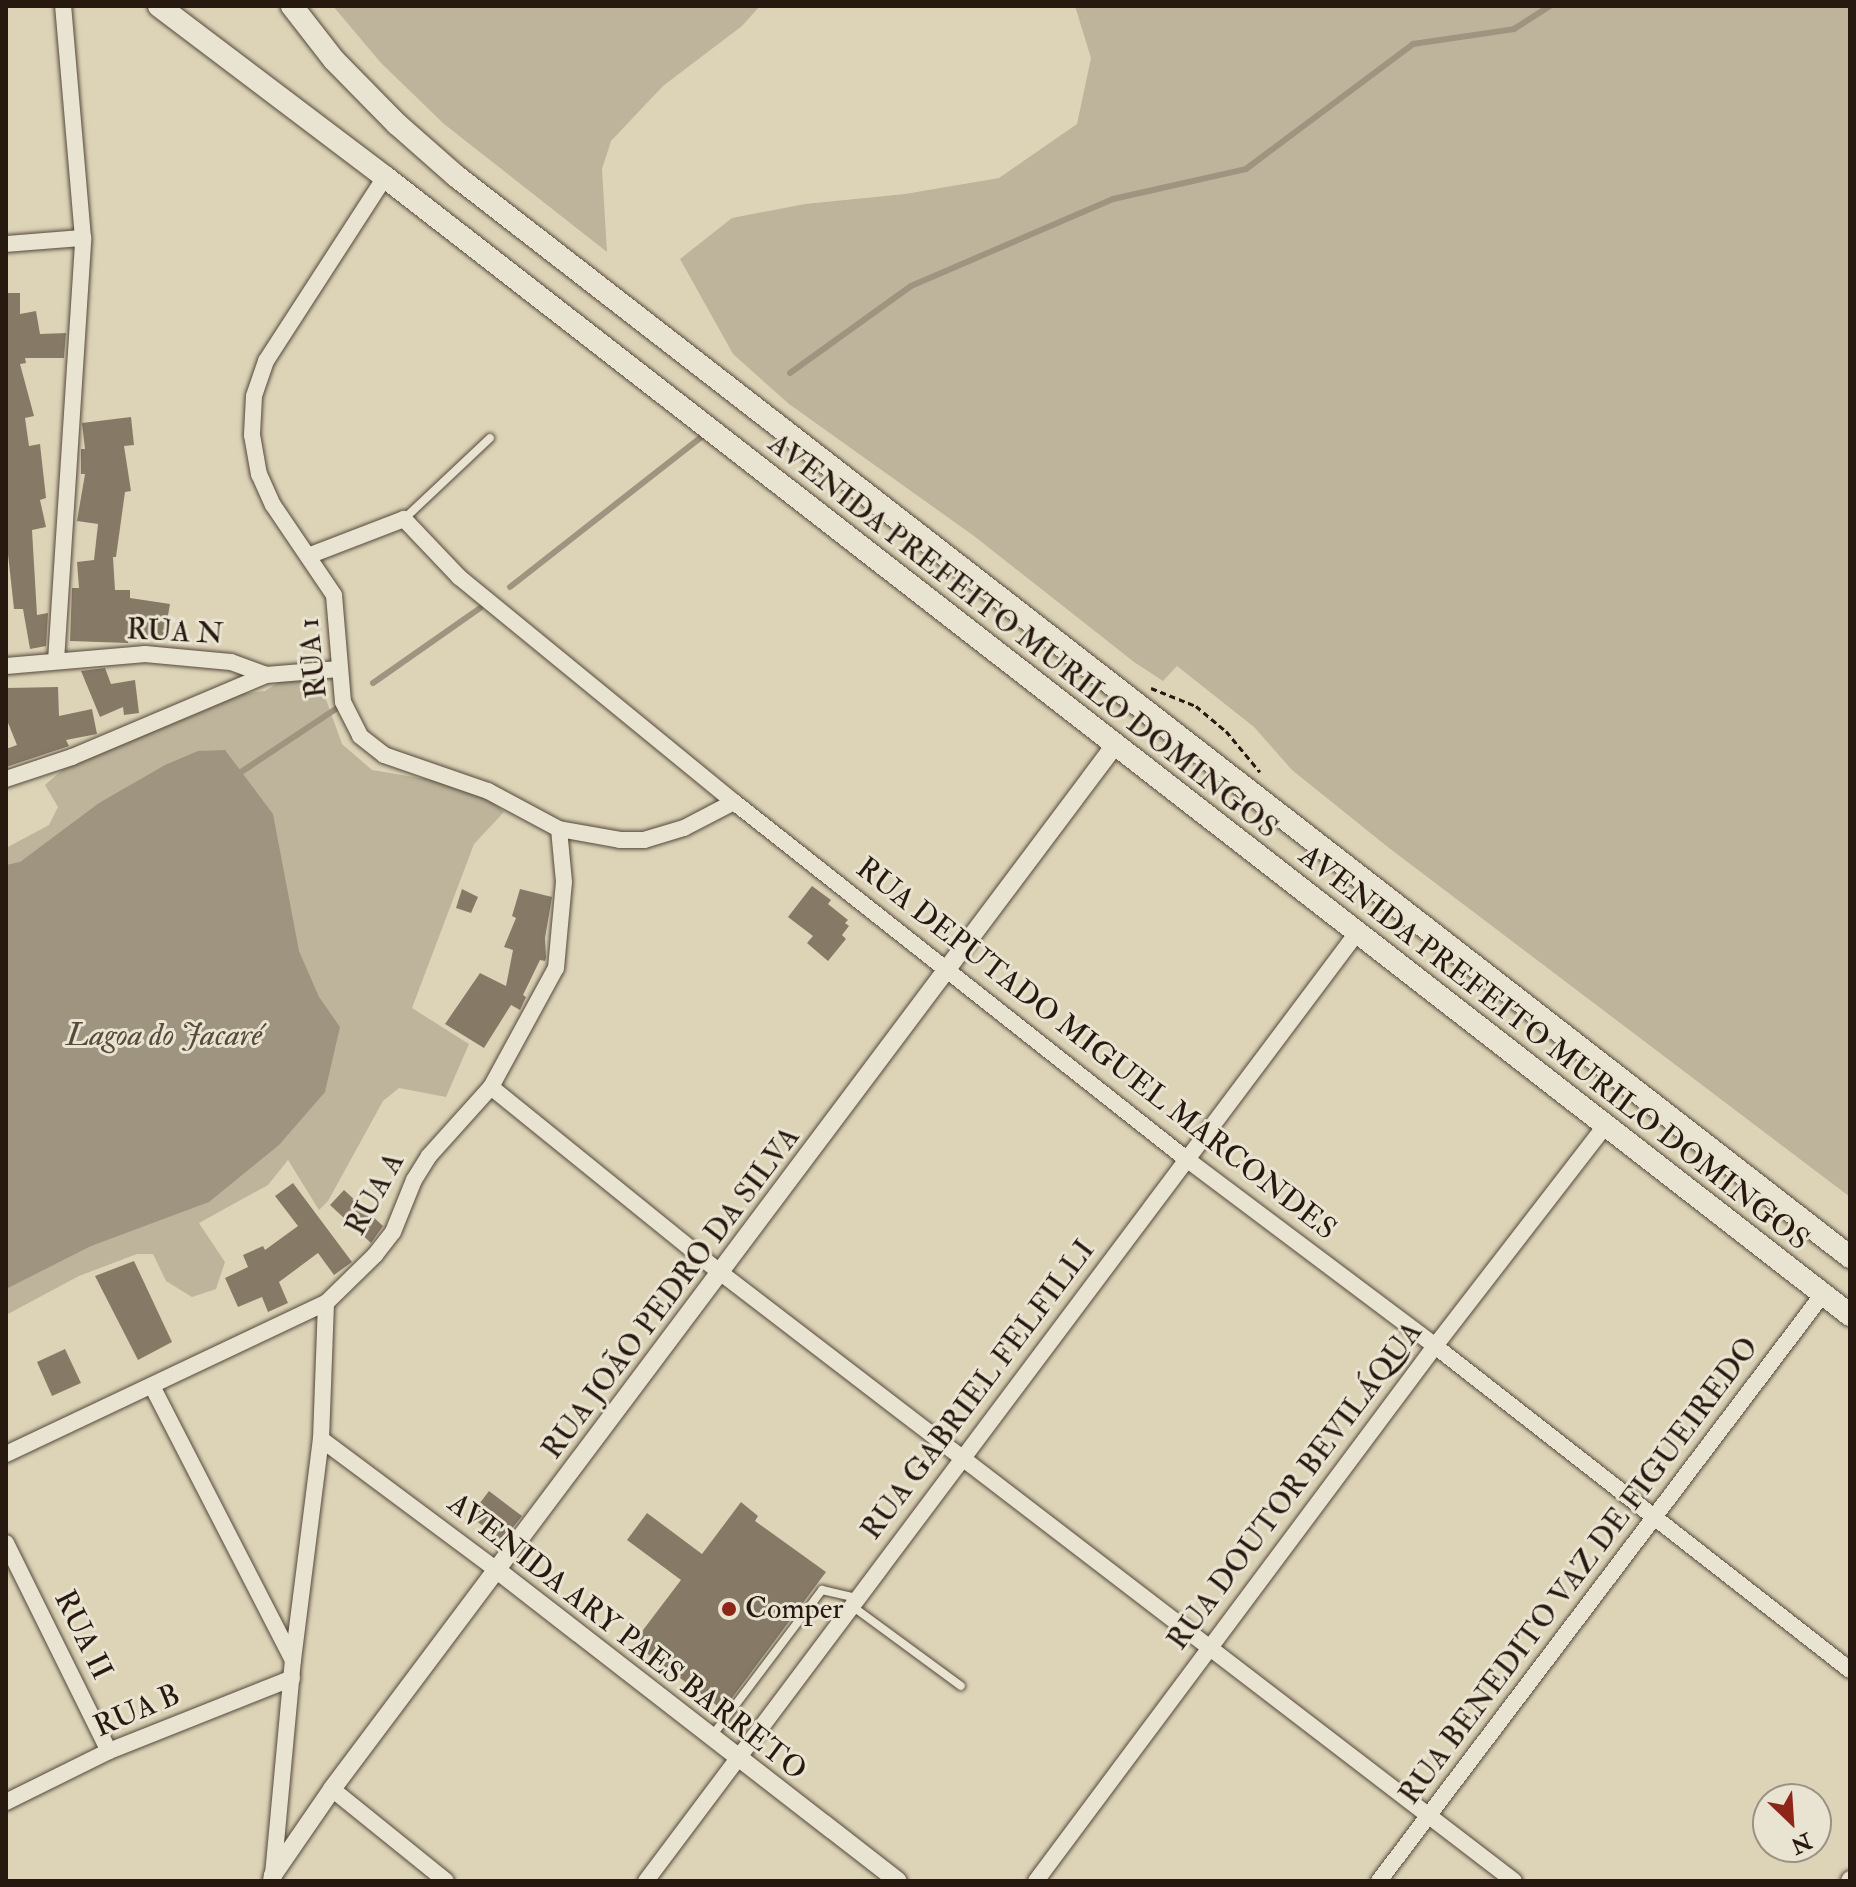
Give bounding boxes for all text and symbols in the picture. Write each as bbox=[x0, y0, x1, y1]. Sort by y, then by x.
street label: AVENIDA PREFEITO MURILO DOMINGOS bbox=[761, 426, 1285, 846]
street label: RUA N bbox=[126, 611, 224, 653]
street label: RUA 1 bbox=[291, 616, 335, 700]
street label: AVENIDA PREFEITO MURILO DOMINGOS bbox=[1292, 838, 1816, 1258]
street label: RUA DEPUTADO MIGUEL MARCONDES bbox=[849, 850, 1343, 1248]
water label: Lagoa do Jacaré bbox=[66, 1016, 262, 1054]
street label: RUA JOÃO PEDRO DA SILVA bbox=[534, 1120, 808, 1466]
street label: RUA A bbox=[338, 1146, 412, 1242]
street label: RUA GABRIEL FELFILLI bbox=[853, 1233, 1103, 1547]
street label: RUA DOUTOR BEVILÁQUA bbox=[1160, 1315, 1430, 1657]
street label: RUA BENEDITO VAZ DE FIGUEIREDO bbox=[1391, 1330, 1767, 1812]
street label: AVENIDA ARY PAES BARRETO bbox=[440, 1486, 814, 1788]
street label: RUA II bbox=[46, 1585, 120, 1685]
place label: Comper bbox=[745, 1591, 843, 1627]
marker: Comper bbox=[720, 1600, 738, 1618]
street label: RUA B bbox=[89, 1677, 185, 1745]
north arrow bbox=[1752, 1783, 1832, 1863]
text: N bbox=[1786, 1826, 1816, 1860]

